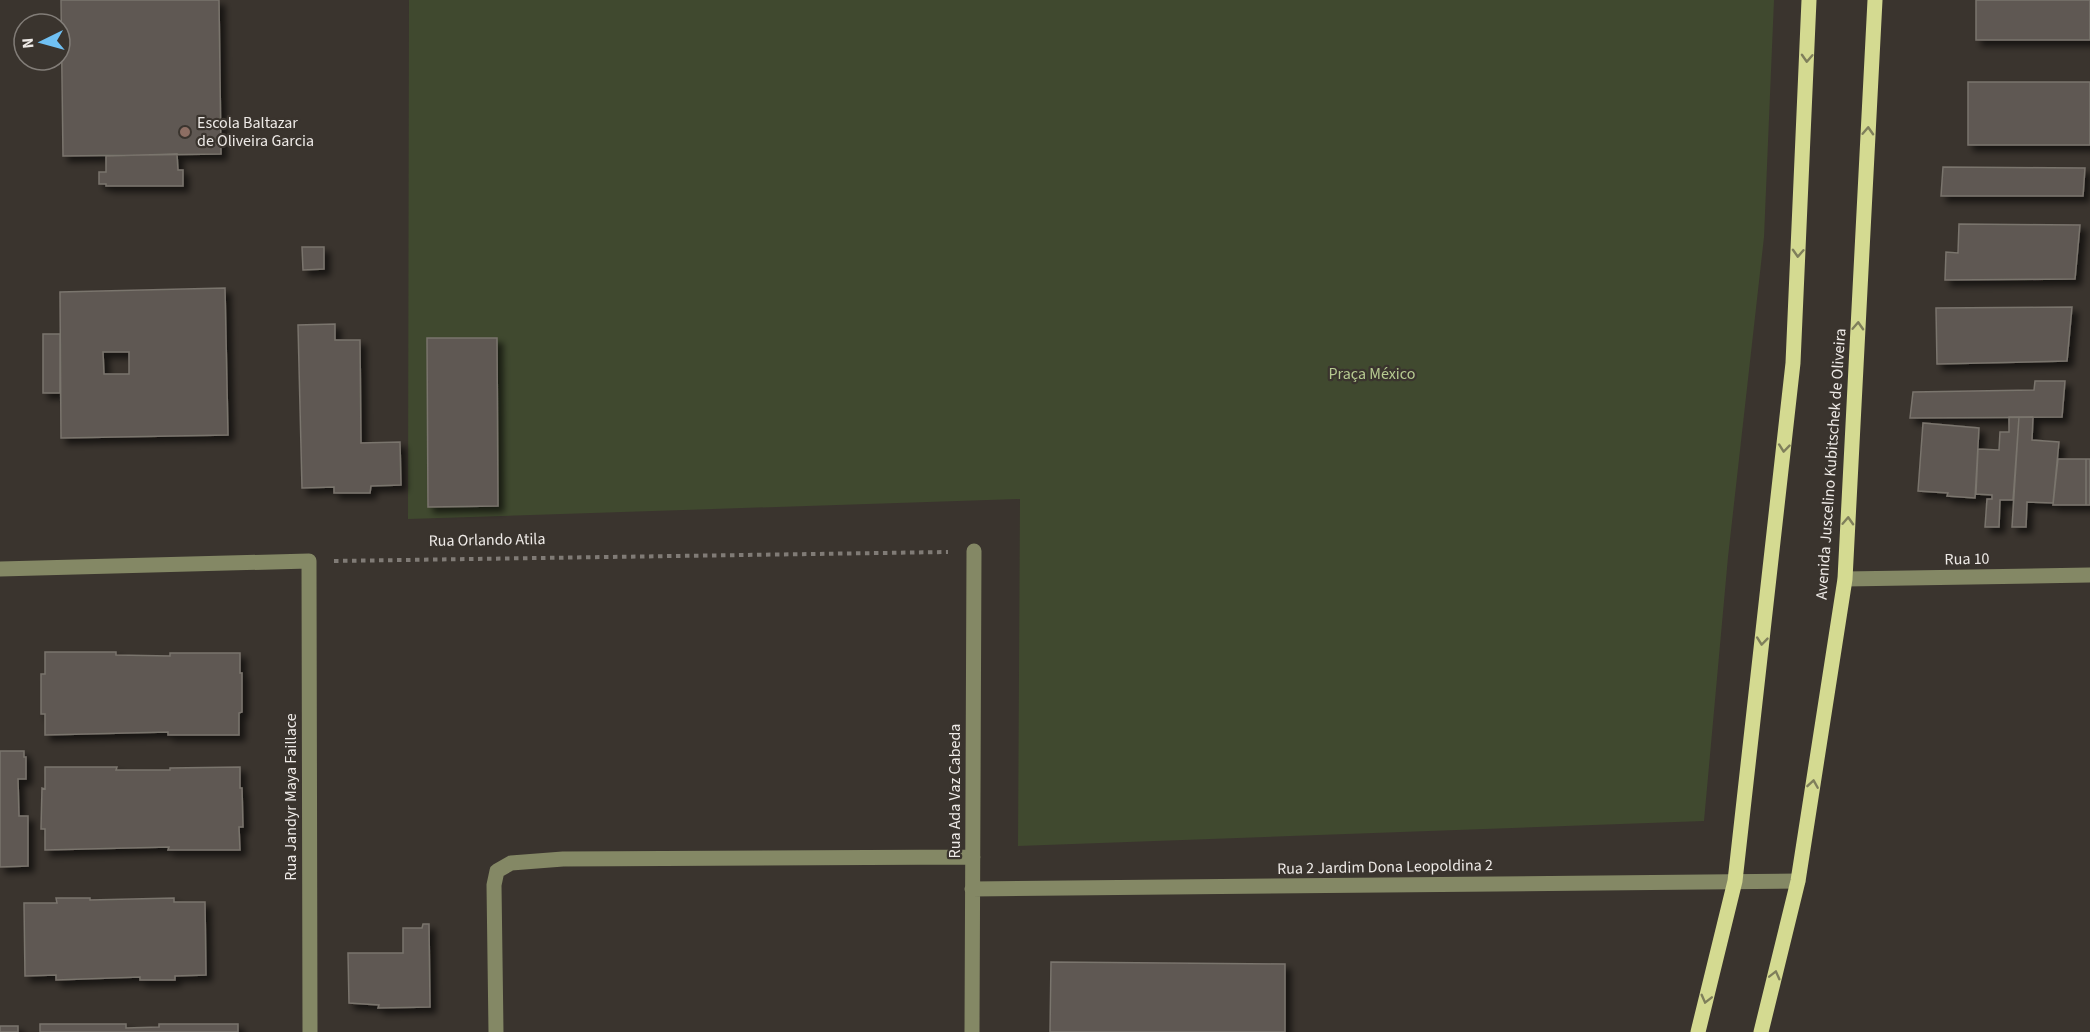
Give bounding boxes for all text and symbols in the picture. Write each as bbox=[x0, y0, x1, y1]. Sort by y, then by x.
north arrow bbox=[12, 12, 72, 72]
text: N bbox=[17, 37, 39, 49]
one-way arrow bbox=[1800, 54, 1813, 63]
place label: Escola Baltazar de Oliveira Garcia bbox=[197, 112, 314, 152]
marker: Escola Baltazar de Oliveira Garcia bbox=[178, 125, 192, 139]
one-way arrow bbox=[1861, 127, 1874, 136]
one-way arrow bbox=[1792, 249, 1805, 258]
one-way arrow bbox=[1851, 322, 1864, 331]
street label: Avenida Juscelino Kubitschek de Oliveira bbox=[1811, 328, 1851, 600]
park label: Praça México bbox=[1329, 363, 1415, 385]
one-way arrow bbox=[1778, 443, 1791, 452]
one-way arrow bbox=[1841, 516, 1854, 525]
street label: Rua Orlando Atila bbox=[428, 528, 546, 552]
street label: Rua 10 bbox=[1944, 548, 1990, 570]
one-way arrow bbox=[1756, 637, 1769, 646]
street label: Rua Jandyr Maya Faillace bbox=[280, 713, 302, 881]
street label: Rua Ada Vaz Cabeda bbox=[944, 724, 966, 858]
one-way arrow bbox=[1806, 779, 1818, 789]
street label: Rua 2 Jardim Dona Leopoldina 2 bbox=[1277, 854, 1493, 880]
one-way arrow bbox=[1767, 970, 1780, 980]
one-way arrow bbox=[1701, 994, 1714, 1004]

